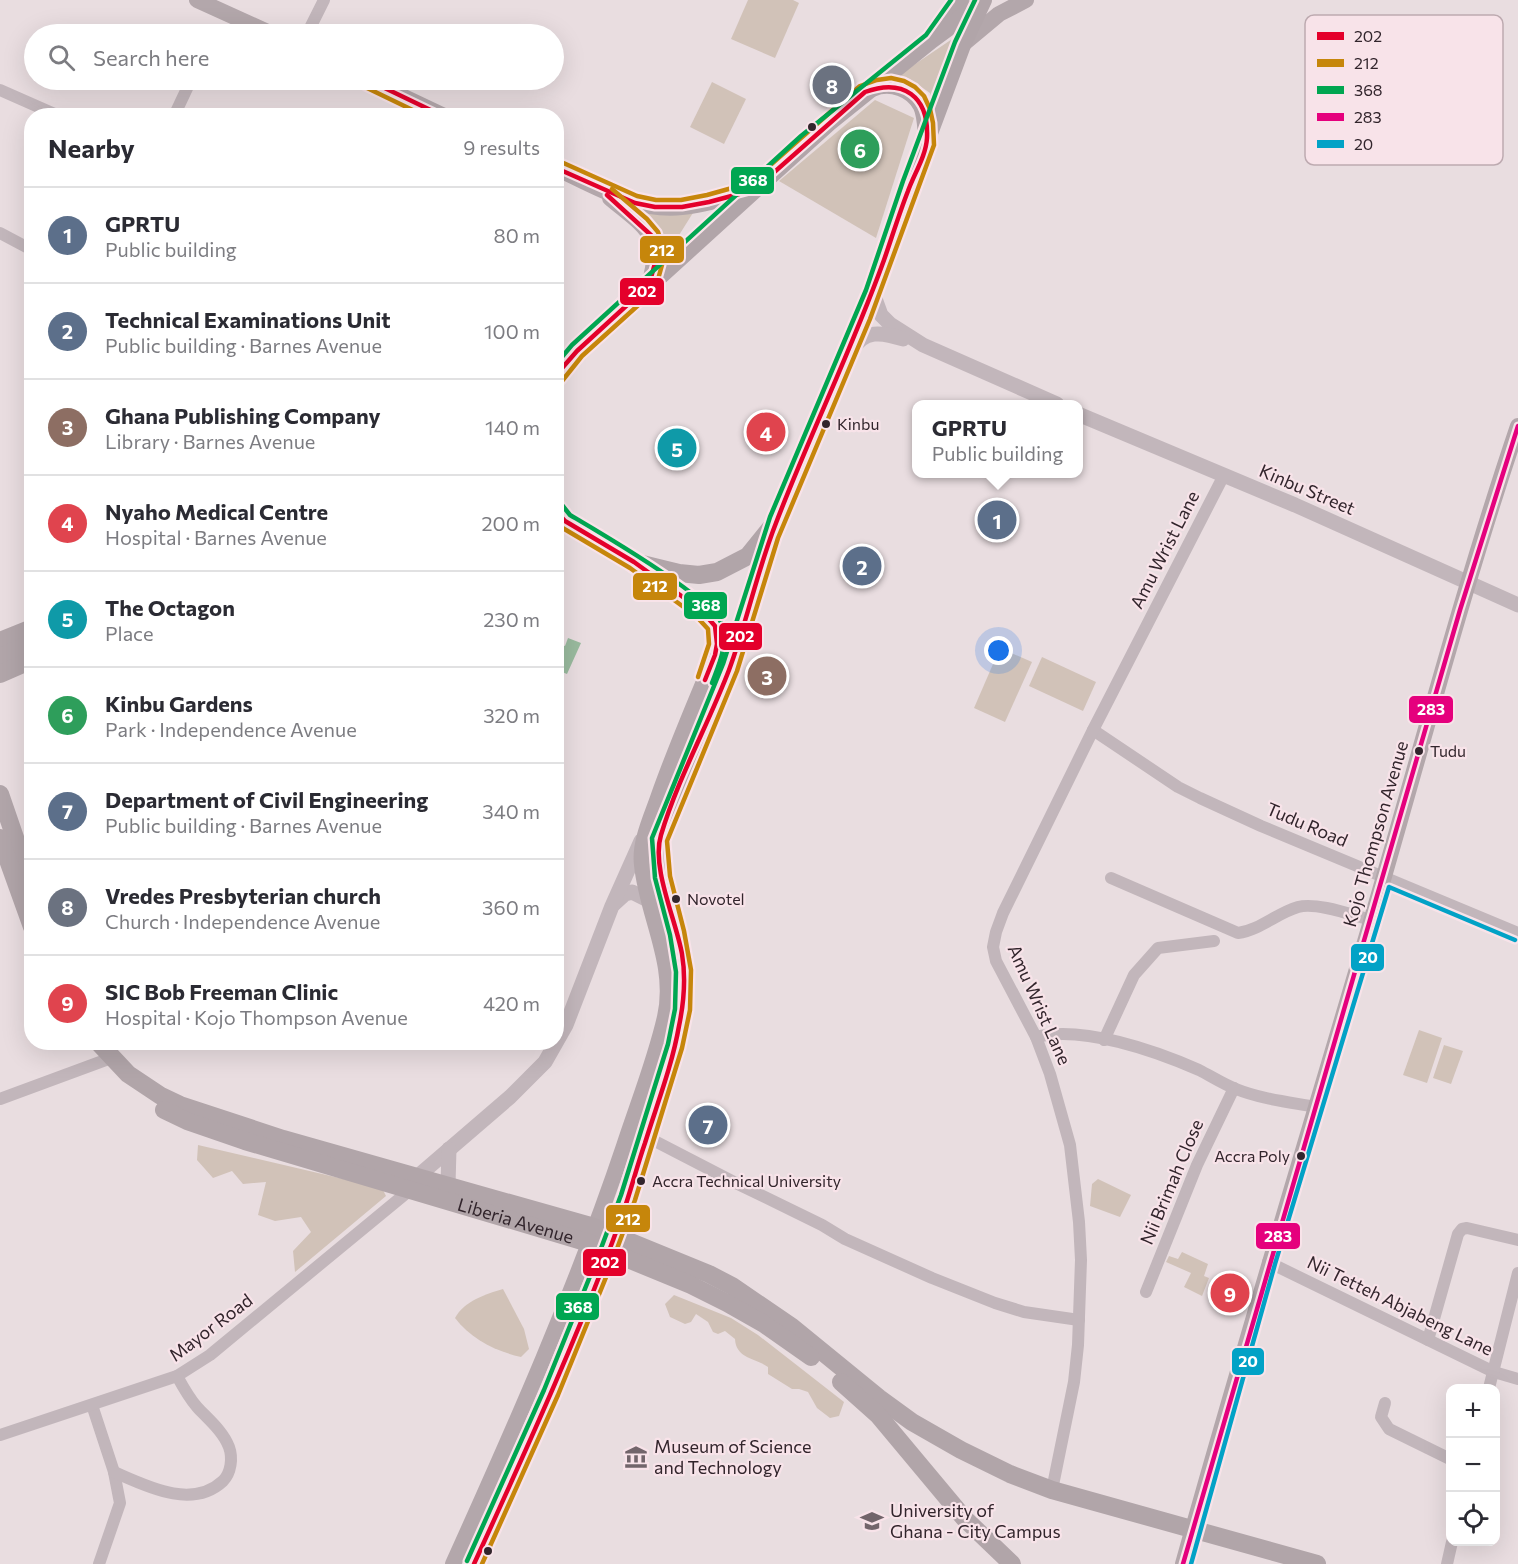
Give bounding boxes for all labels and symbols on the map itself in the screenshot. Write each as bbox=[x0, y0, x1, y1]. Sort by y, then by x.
legend bbox=[1305, 15, 1503, 165]
text: 202 bbox=[1354, 26, 1382, 45]
text: 212 bbox=[1354, 53, 1379, 72]
pin: 8 bbox=[812, 62, 852, 107]
text: 368 bbox=[1354, 80, 1383, 99]
text: 283 bbox=[1354, 107, 1382, 126]
unlabelled marker bbox=[806, 121, 818, 133]
pin: 6 bbox=[840, 126, 880, 172]
text: 20 bbox=[1354, 134, 1373, 153]
line badge: 368 bbox=[730, 166, 775, 195]
text: 368 bbox=[738, 170, 768, 189]
line badge: 212 bbox=[639, 235, 685, 264]
text: 212 bbox=[649, 240, 675, 259]
line badge: 202 bbox=[619, 277, 665, 306]
text: 202 bbox=[628, 281, 656, 300]
pin: 4 bbox=[746, 410, 786, 454]
place label: Kinbu bbox=[837, 414, 879, 433]
marker: Kinbu bbox=[820, 418, 832, 430]
pin: 5 bbox=[658, 426, 696, 470]
street label: Kinbu Street bbox=[1256, 459, 1359, 519]
street label: Amu Wrist Lane bbox=[1125, 487, 1203, 612]
pin: 1 bbox=[978, 498, 1016, 542]
pin: 2 bbox=[842, 544, 882, 588]
line badge: 212 bbox=[632, 572, 678, 601]
text: 212 bbox=[642, 576, 668, 595]
line badge: 368 bbox=[683, 591, 728, 620]
text: 368 bbox=[691, 595, 721, 614]
line badge: 202 bbox=[718, 622, 763, 651]
text: 202 bbox=[726, 626, 754, 645]
your location bbox=[984, 636, 1013, 665]
pin: 3 bbox=[748, 654, 786, 698]
line badge: 283 bbox=[1408, 695, 1454, 724]
text: 283 bbox=[1417, 699, 1445, 718]
street label: Kojo Thompson Avenue bbox=[1338, 738, 1412, 929]
place label: Tudu bbox=[1430, 741, 1466, 760]
marker: Tudu bbox=[1413, 745, 1425, 757]
street label: Tudu Road bbox=[1263, 797, 1351, 851]
place label: Novotel bbox=[687, 889, 745, 908]
marker: Novotel bbox=[670, 893, 682, 905]
street label: Amu Wrist Lane bbox=[1004, 941, 1076, 1068]
line badge: 20 bbox=[1350, 943, 1385, 972]
text: 20 bbox=[1358, 947, 1378, 966]
pin: 7 bbox=[688, 1102, 728, 1148]
street label: Nii Brimah Close bbox=[1135, 1116, 1207, 1247]
place label: Accra Poly bbox=[1214, 1146, 1290, 1165]
marker: Accra Poly bbox=[1295, 1150, 1307, 1162]
place label: Accra Technical University bbox=[652, 1171, 841, 1190]
marker: Accra Technical University bbox=[635, 1175, 647, 1187]
street label: Liberia Avenue bbox=[455, 1193, 576, 1248]
line badge: 212 bbox=[605, 1204, 651, 1233]
text: 212 bbox=[615, 1209, 641, 1228]
line badge: 283 bbox=[1255, 1222, 1301, 1250]
text: 283 bbox=[1264, 1226, 1292, 1245]
line badge: 202 bbox=[582, 1248, 627, 1277]
street label: Nii Tetteh Abjabeng Lane bbox=[1304, 1251, 1497, 1360]
text: 202 bbox=[591, 1252, 619, 1271]
pin: 9 bbox=[1210, 1270, 1250, 1316]
street label: Mayor Road bbox=[164, 1289, 256, 1366]
line badge: 368 bbox=[555, 1292, 600, 1321]
text: 368 bbox=[563, 1297, 593, 1316]
line badge: 20 bbox=[1231, 1347, 1265, 1376]
text: 20 bbox=[1238, 1351, 1258, 1370]
place label: Museum of Science and Technology bbox=[654, 1435, 812, 1478]
museum icon: Museum of Science and Technology bbox=[623, 1444, 649, 1470]
place label: University of Ghana - City Campus bbox=[890, 1499, 1061, 1542]
school or university icon: University of Ghana - City Campus bbox=[859, 1508, 885, 1534]
unlabelled marker bbox=[482, 1545, 494, 1557]

